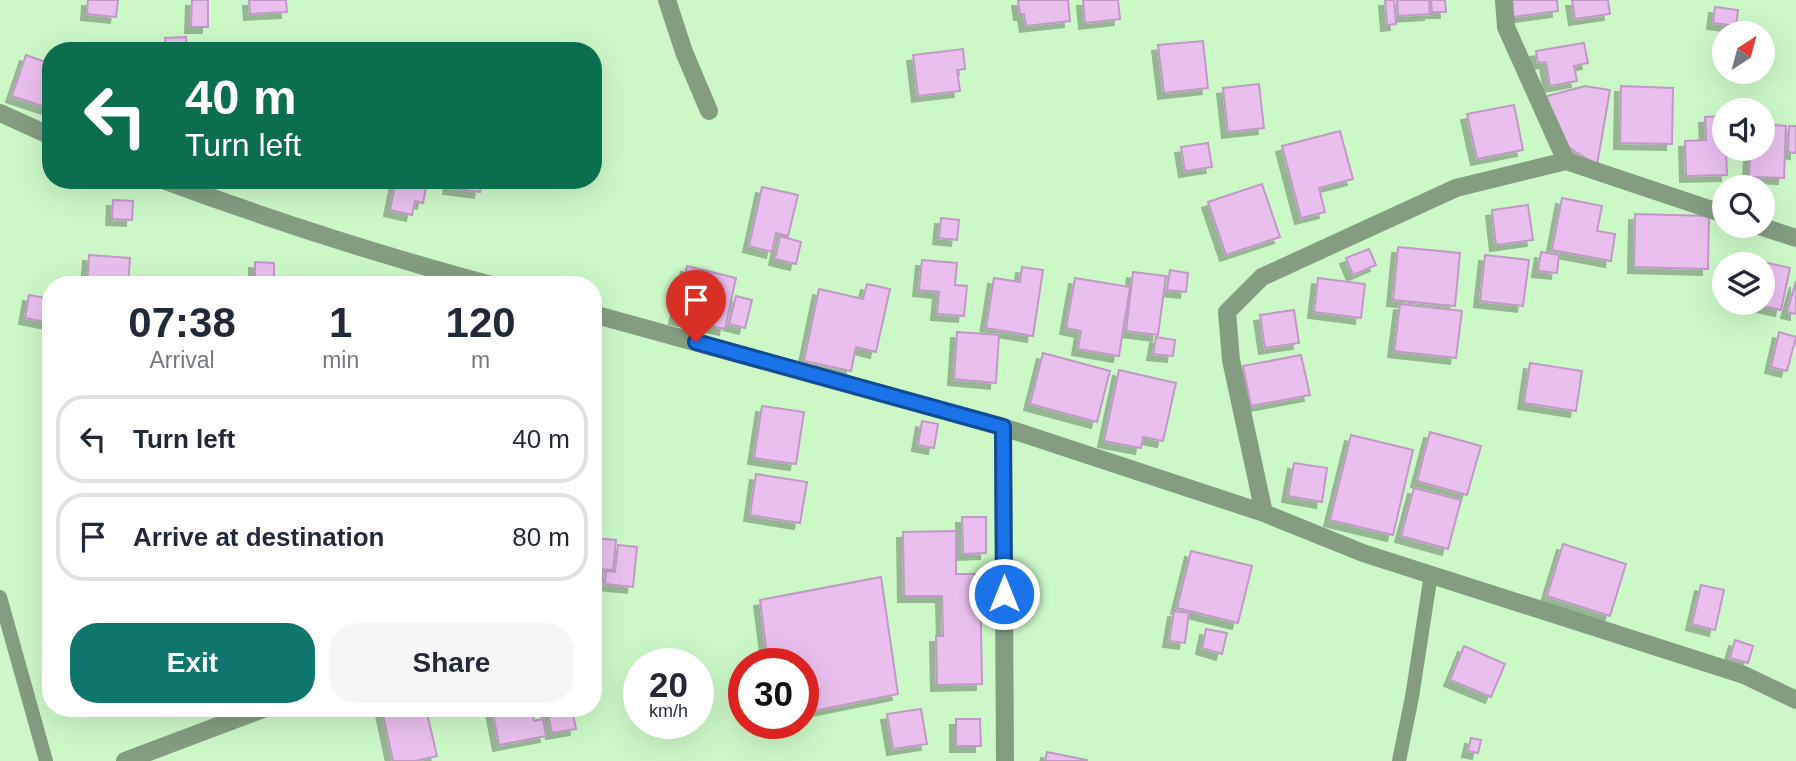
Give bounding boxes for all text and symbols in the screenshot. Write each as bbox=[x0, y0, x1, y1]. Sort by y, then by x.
north arrow bbox=[1712, 21, 1774, 84]
map controls bbox=[1712, 21, 1775, 315]
icon: left bbox=[70, 70, 161, 161]
text: 40 m bbox=[185, 70, 297, 124]
button: sound bbox=[1712, 98, 1775, 161]
text: Turn left bbox=[185, 127, 301, 163]
button: search bbox=[1712, 175, 1775, 238]
button: layers bbox=[1712, 252, 1775, 315]
pin bbox=[666, 270, 726, 342]
icon: arrive bbox=[677, 281, 715, 319]
text: 07:38 bbox=[128, 299, 236, 346]
text: 1 bbox=[329, 299, 352, 346]
text: 120 bbox=[446, 299, 516, 346]
text: Arrival bbox=[149, 347, 215, 373]
text: min bbox=[322, 347, 359, 373]
text: m bbox=[471, 347, 490, 373]
icon: left bbox=[74, 420, 112, 458]
text: Turn left bbox=[133, 424, 235, 454]
text: 40 m bbox=[512, 424, 570, 454]
icon: arrive bbox=[74, 518, 112, 556]
text: Arrive at destination bbox=[133, 522, 384, 552]
text: 80 m bbox=[512, 522, 570, 552]
position arrow bbox=[967, 557, 1041, 631]
button: Exit bbox=[70, 623, 315, 703]
button: Share bbox=[329, 623, 574, 703]
speed limit sign: 30 bbox=[728, 648, 819, 739]
text: 20 bbox=[649, 665, 688, 704]
text: km/h bbox=[649, 701, 688, 721]

